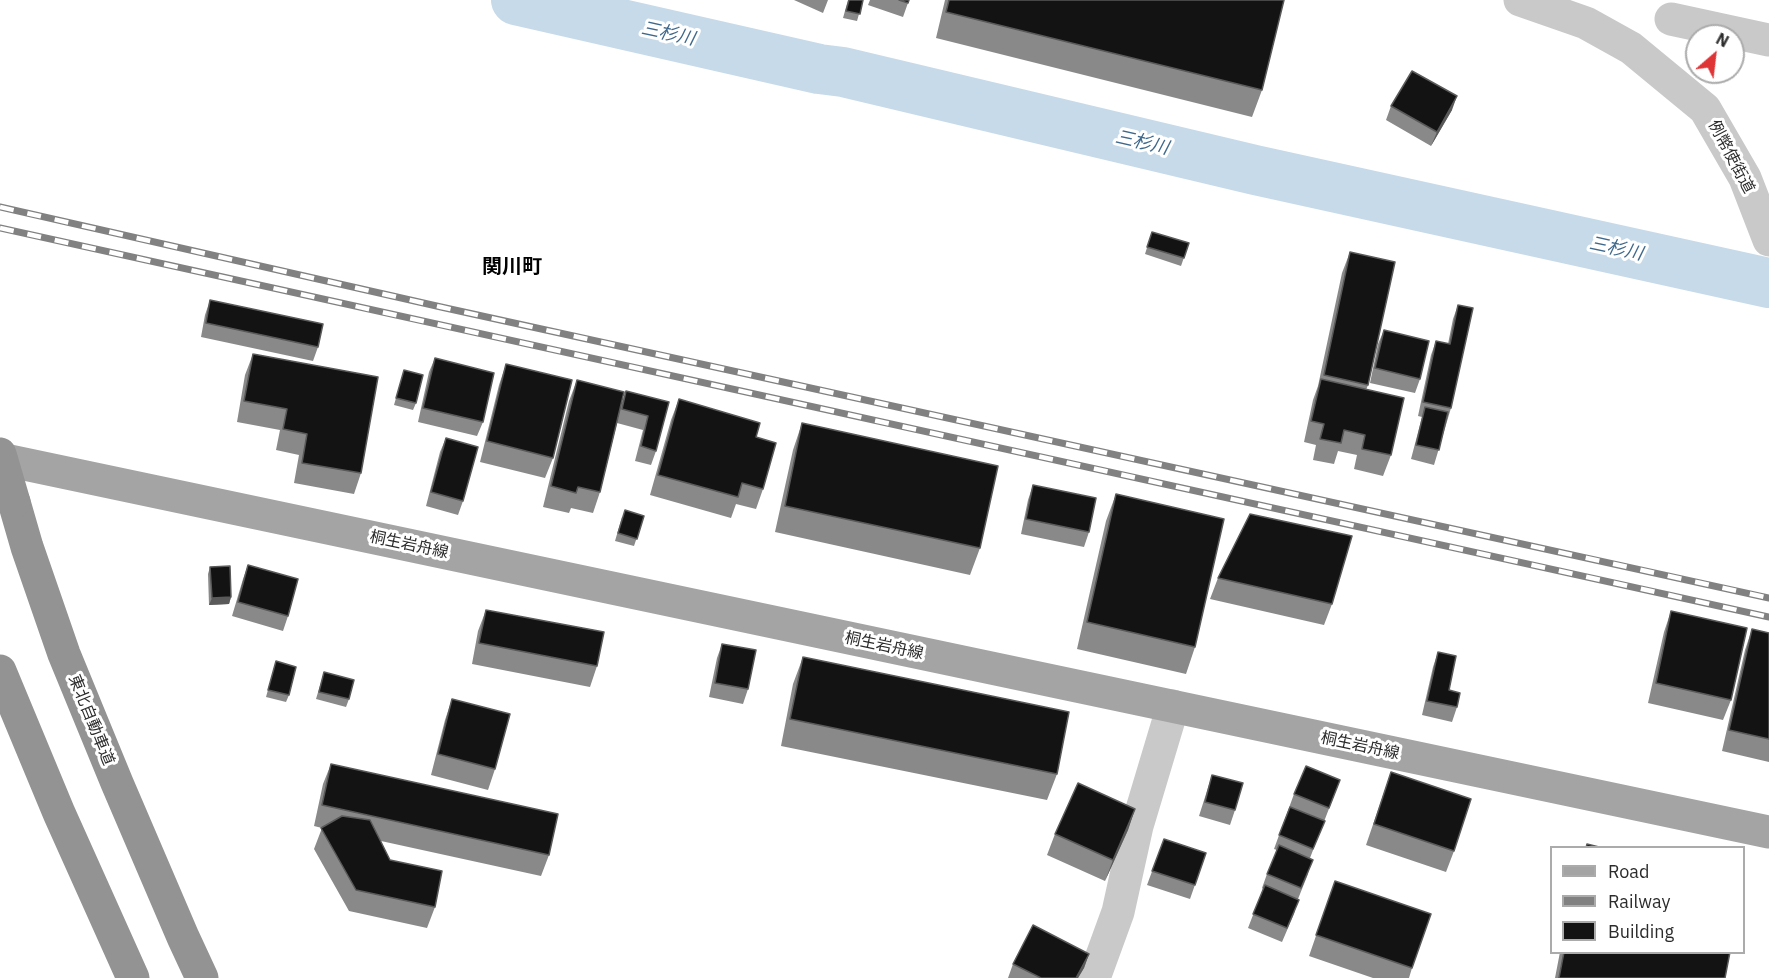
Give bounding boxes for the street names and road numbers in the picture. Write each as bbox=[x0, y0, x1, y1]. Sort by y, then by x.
street label: 例幣使街道 bbox=[1704, 117, 1758, 197]
street label: 桐生岩舟線 bbox=[368, 527, 450, 563]
street label: 桐生岩舟線 bbox=[843, 628, 925, 664]
street label: 東北自動車道 bbox=[64, 672, 118, 768]
street label: 桐生岩舟線 bbox=[1319, 728, 1401, 764]

